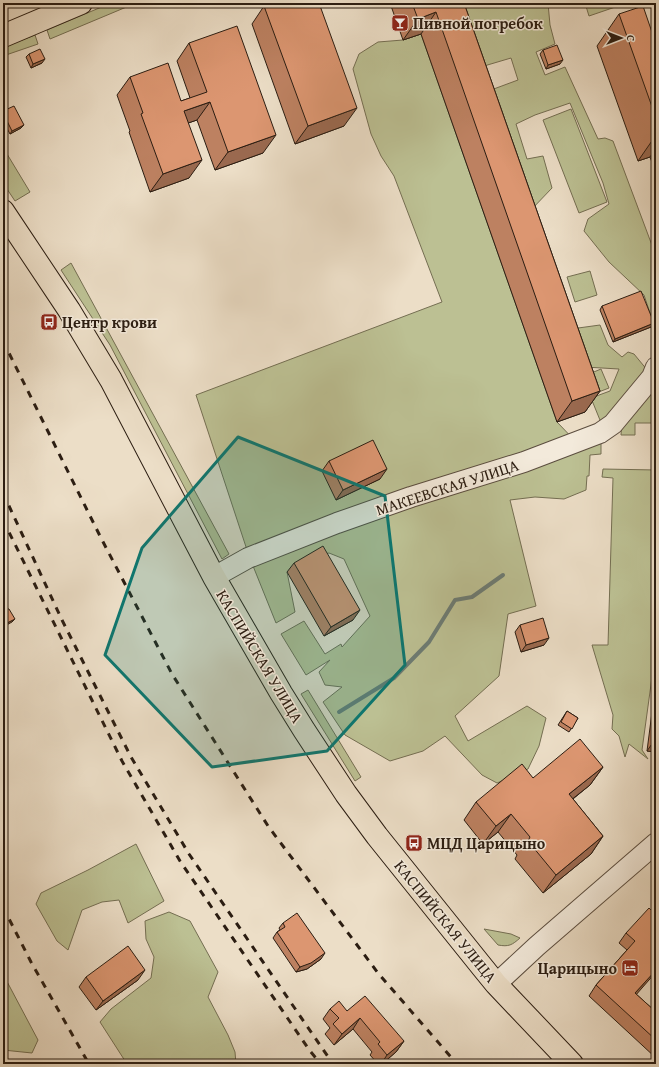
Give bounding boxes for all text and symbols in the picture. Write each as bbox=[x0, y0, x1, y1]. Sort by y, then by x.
place label: Пивной погребок bbox=[413, 11, 543, 35]
bar icon: Пивной погребок bbox=[390, 13, 410, 33]
north arrow bbox=[601, 18, 641, 58]
text: С bbox=[623, 35, 639, 41]
place label: Центр крови bbox=[62, 310, 157, 334]
bus stop icon: Центр крови bbox=[39, 312, 59, 332]
street label: МАКЕЕВСКАЯ УЛИЦА bbox=[372, 452, 522, 521]
street label: КАСПИЙСКАЯ УЛИЦА bbox=[211, 585, 310, 728]
place label: МЦД Царицыно bbox=[427, 831, 546, 855]
bus stop icon: МЦД Царицыно bbox=[404, 833, 424, 853]
street label: КАСПИЙСКАЯ УЛИЦА bbox=[389, 854, 503, 988]
place label: Царицыно bbox=[538, 956, 617, 980]
hotel icon: Царицыно bbox=[620, 958, 640, 978]

